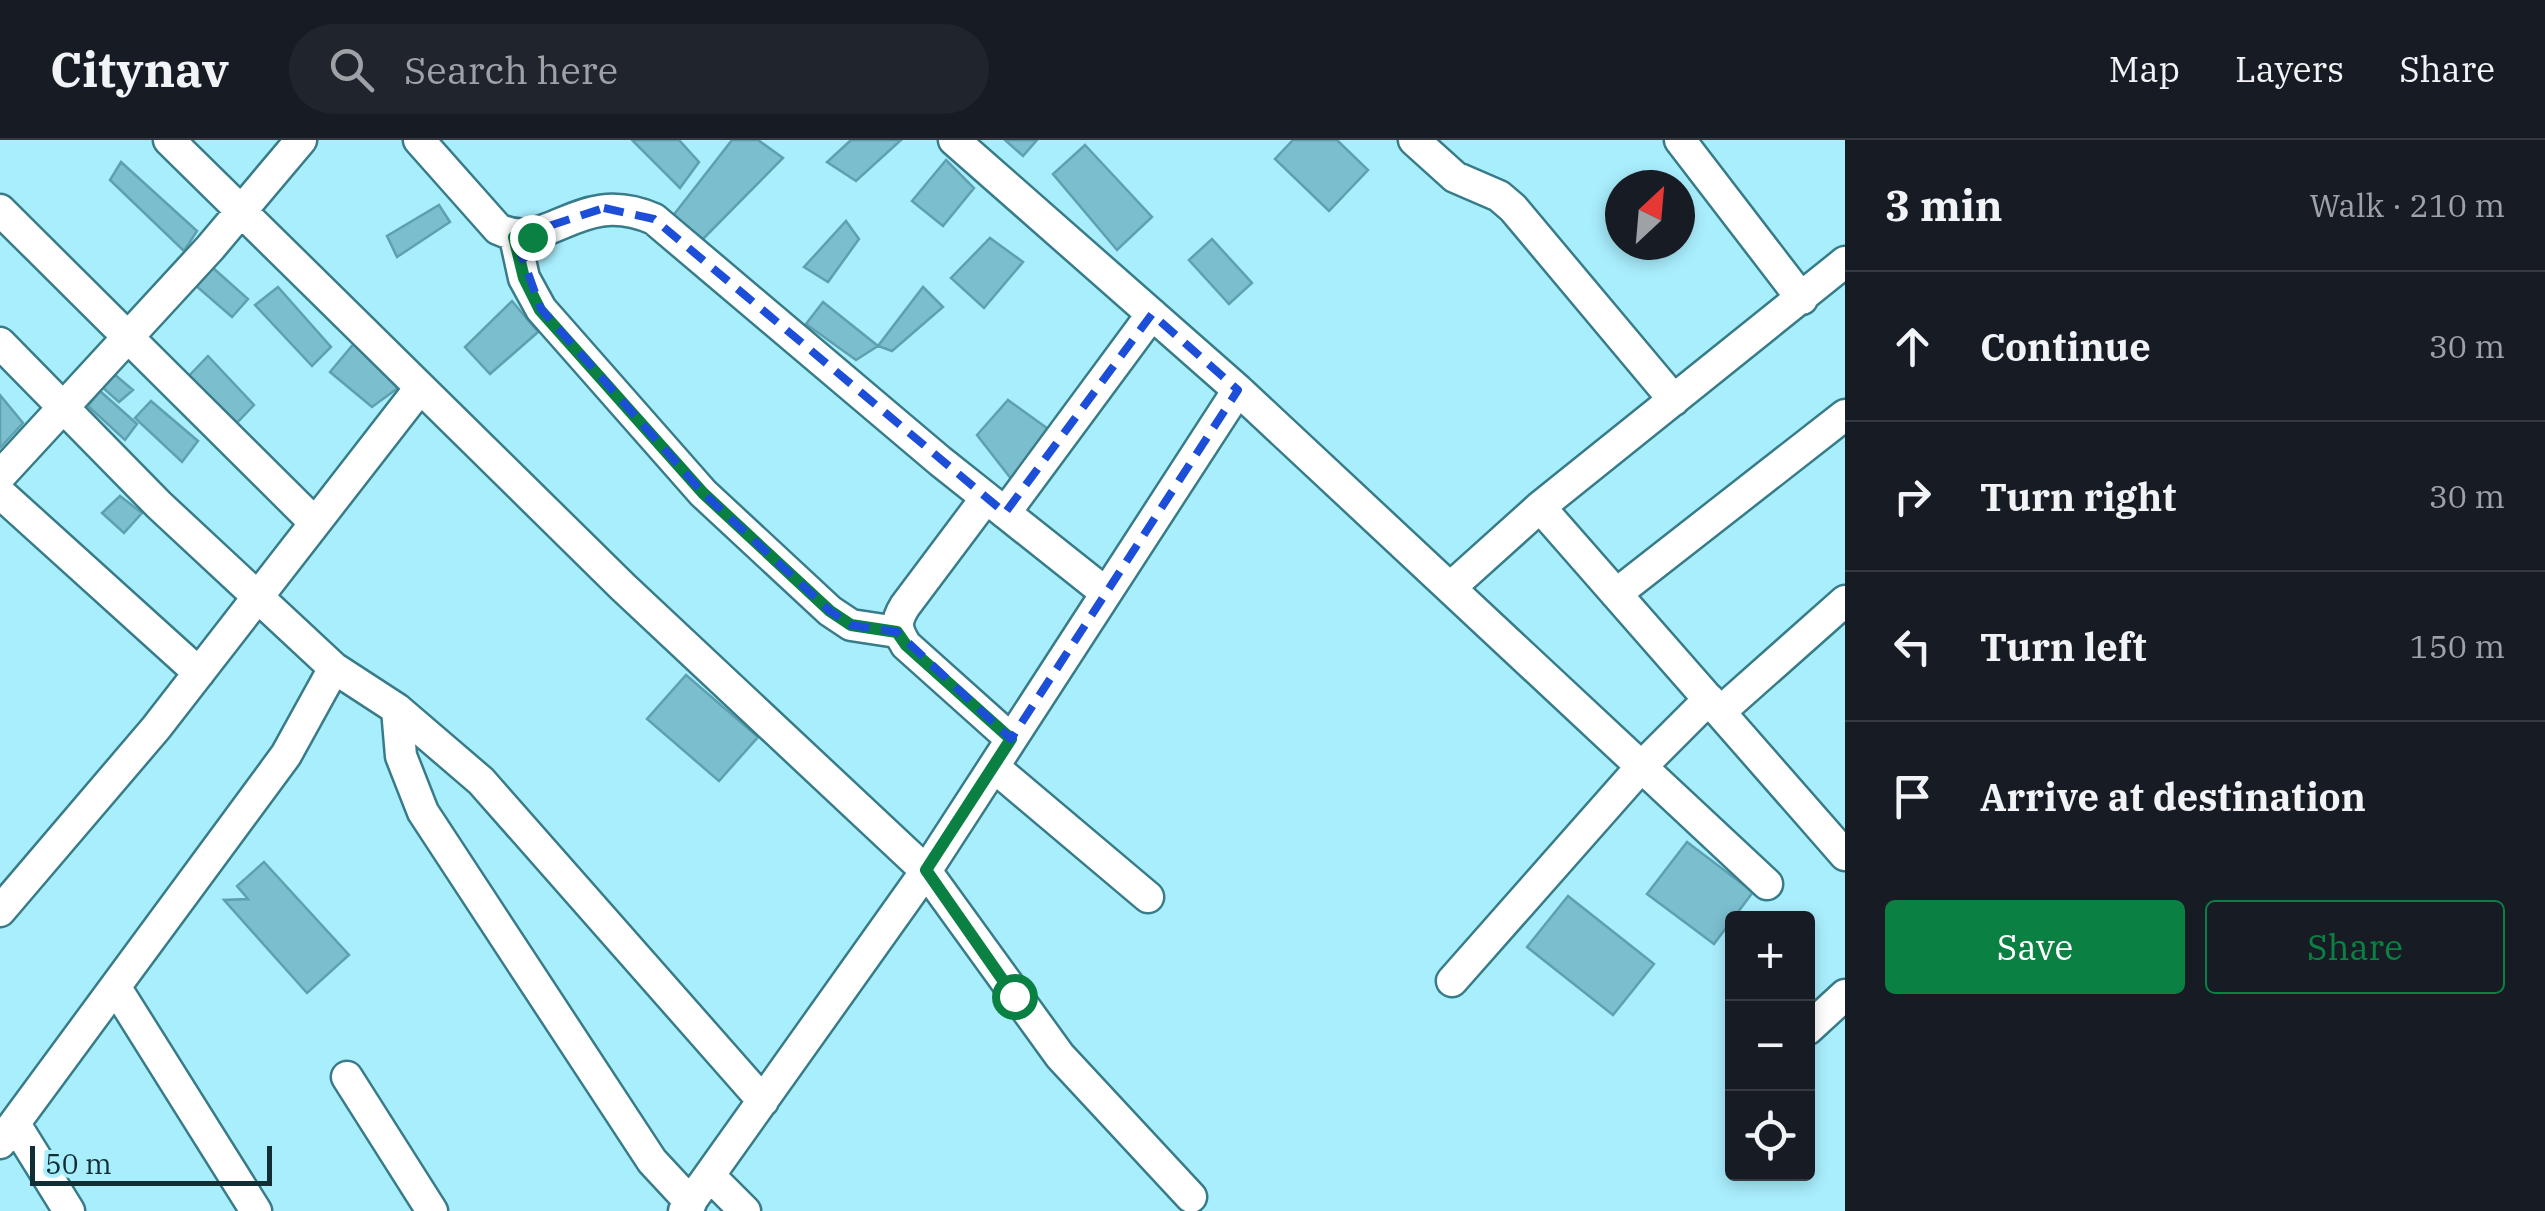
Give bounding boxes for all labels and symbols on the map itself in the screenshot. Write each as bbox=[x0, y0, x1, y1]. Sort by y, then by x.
north arrow bbox=[1605, 170, 1695, 260]
route end bbox=[510, 215, 556, 261]
route start bbox=[992, 974, 1038, 1020]
scale bar bbox=[30, 1141, 272, 1186]

